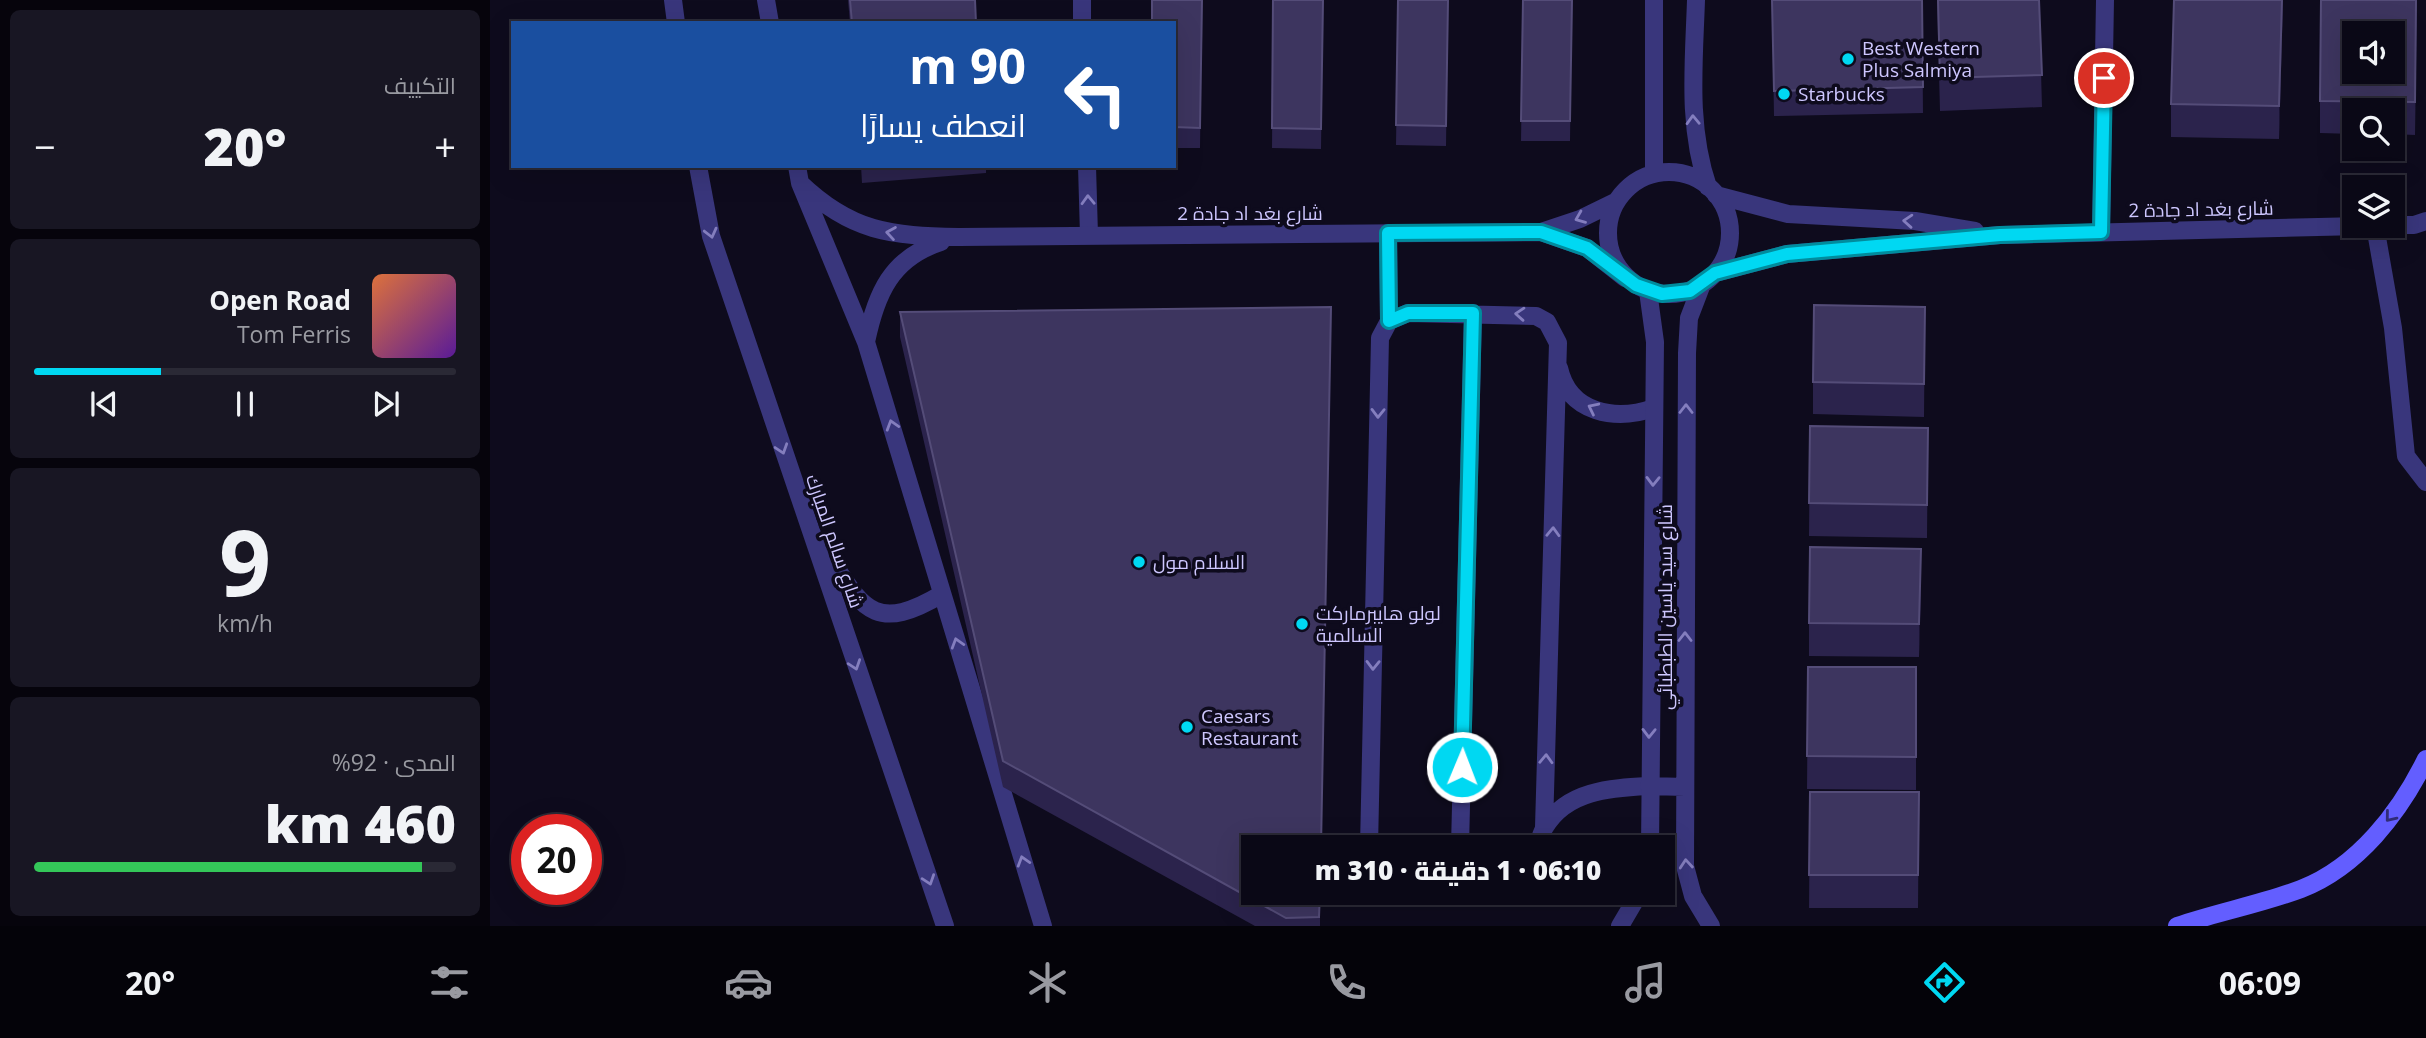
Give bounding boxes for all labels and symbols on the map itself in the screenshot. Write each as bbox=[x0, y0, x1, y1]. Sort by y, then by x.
place label: Best Western Plus Salmiya bbox=[1862, 35, 1980, 83]
pin bbox=[2074, 48, 2134, 108]
marker: Best Western Plus Salmiya bbox=[1840, 51, 1856, 67]
place label: Starbucks bbox=[1798, 81, 1885, 107]
marker: Starbucks bbox=[1776, 86, 1792, 102]
one-way arrow bbox=[1686, 115, 1701, 126]
one-way arrow bbox=[1080, 195, 1095, 206]
street label: شارع بغد اد جادة 2 bbox=[2128, 195, 2274, 224]
street label: شارع بغد اد جادة 2 bbox=[1177, 200, 1323, 227]
one-way arrow bbox=[1574, 210, 1586, 224]
one-way arrow bbox=[1902, 214, 1913, 229]
one-way arrow bbox=[885, 226, 897, 241]
one-way arrow bbox=[703, 227, 717, 239]
one-way arrow bbox=[1514, 307, 1525, 322]
one-way arrow bbox=[1588, 402, 1600, 416]
one-way arrow bbox=[1678, 404, 1694, 414]
one-way arrow bbox=[1370, 408, 1386, 419]
one-way arrow bbox=[885, 419, 900, 431]
one-way arrow bbox=[774, 443, 788, 455]
street label: شارع سالم المبارك bbox=[799, 471, 870, 612]
one-way arrow bbox=[1645, 476, 1661, 486]
street label: شارع سيد ياسين الطبطبائي bbox=[1652, 504, 1680, 710]
one-way arrow bbox=[1545, 526, 1560, 537]
place label: السلام مول bbox=[1153, 549, 1245, 576]
marker: السلام مول bbox=[1131, 554, 1147, 570]
place label: لولو هايبرماركت السالمية bbox=[1316, 600, 1441, 648]
marker: لولو هايبرماركت السالمية bbox=[1294, 616, 1310, 632]
one-way arrow bbox=[1677, 631, 1693, 642]
one-way arrow bbox=[951, 637, 966, 649]
one-way arrow bbox=[847, 658, 861, 670]
one-way arrow bbox=[1365, 660, 1380, 671]
place label: Caesars Restaurant bbox=[1201, 703, 1298, 751]
marker: Caesars Restaurant bbox=[1179, 719, 1195, 735]
one-way arrow bbox=[1641, 728, 1657, 738]
position arrow bbox=[1425, 730, 1499, 804]
one-way arrow bbox=[1539, 753, 1554, 764]
one-way arrow bbox=[2386, 810, 2399, 822]
speed limit sign: 20 bbox=[511, 814, 602, 905]
one-way arrow bbox=[1016, 855, 1031, 867]
one-way arrow bbox=[1679, 858, 1694, 869]
one-way arrow bbox=[921, 873, 935, 885]

